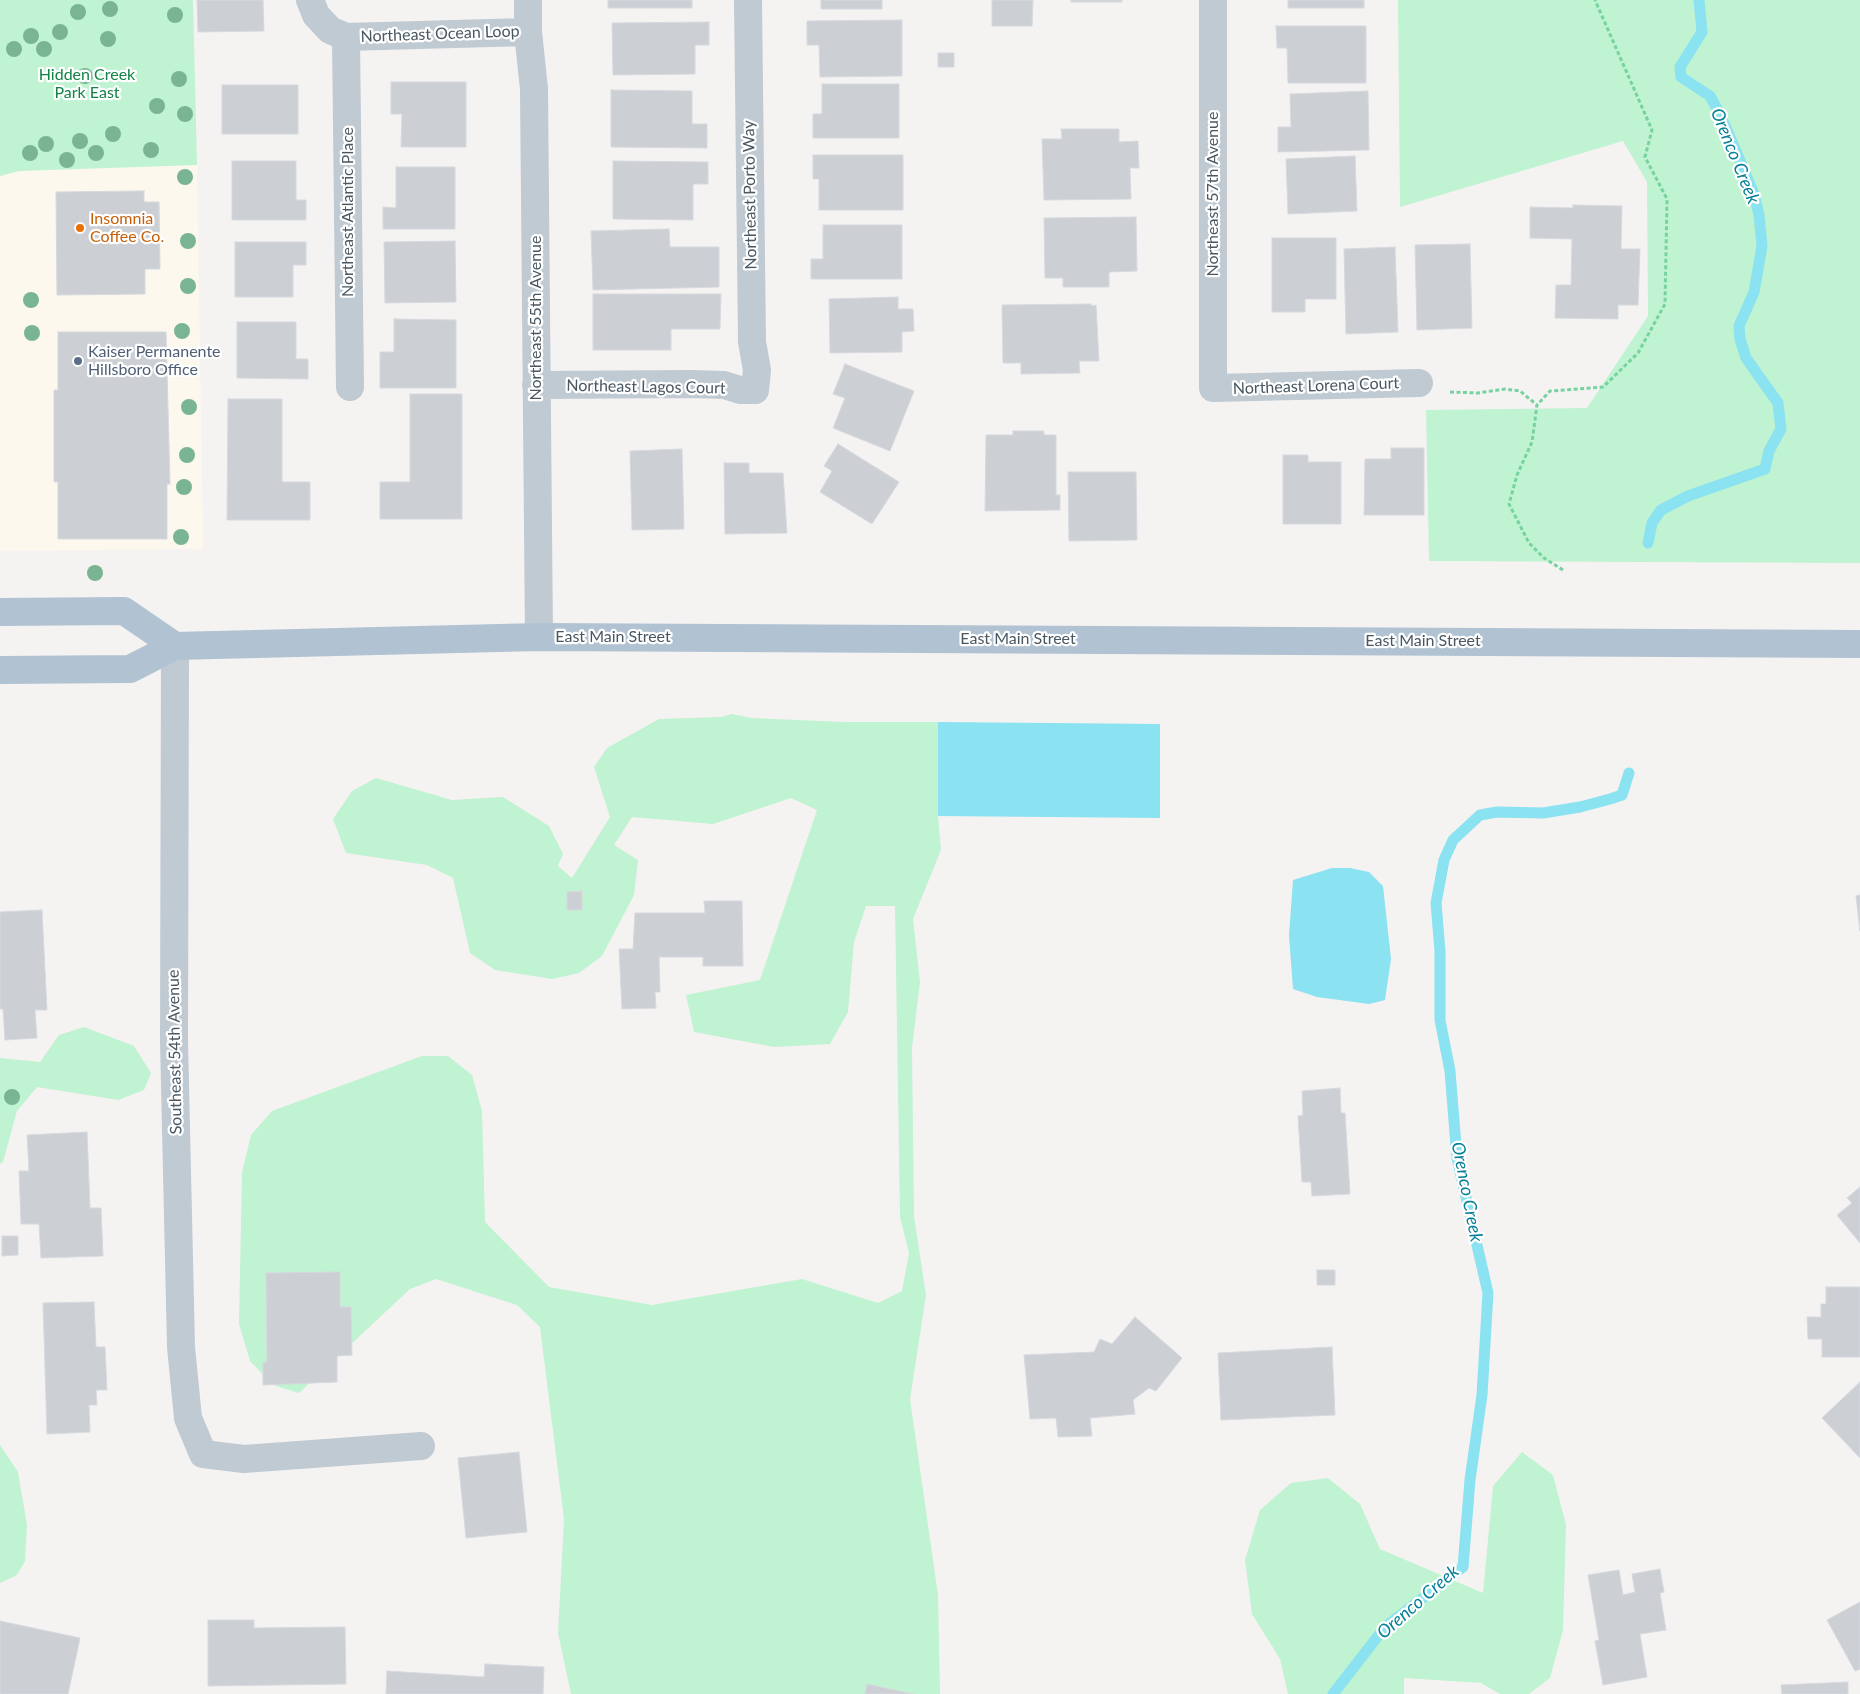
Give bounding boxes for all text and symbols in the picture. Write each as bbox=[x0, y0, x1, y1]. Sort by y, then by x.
street label: Northeast Ocean Loop bbox=[360, 22, 520, 46]
park label: Hidden Creek Park East bbox=[39, 65, 135, 103]
water label: Orenco Creek bbox=[1706, 105, 1764, 207]
street label: Northeast 57th Avenue bbox=[1203, 112, 1223, 276]
street label: Northeast Porto Way bbox=[739, 120, 761, 270]
street label: Northeast Atlantic Place bbox=[338, 127, 358, 297]
place label: Insomnia Coffee Co. bbox=[90, 209, 164, 247]
marker: Insomnia Coffee Co. bbox=[74, 222, 86, 234]
street label: Northeast 55th Avenue bbox=[526, 236, 546, 400]
place label: Kaiser Permanente Hillsboro Office bbox=[88, 342, 221, 380]
marker: Kaiser Permanente Hillsboro Office bbox=[72, 355, 84, 367]
street label: Northeast Lorena Court bbox=[1233, 374, 1399, 398]
street label: Northeast Lagos Court bbox=[566, 376, 726, 398]
street label: East Main Street bbox=[555, 627, 671, 647]
street label: East Main Street bbox=[960, 629, 1076, 649]
street label: East Main Street bbox=[1365, 631, 1481, 651]
street label: Southeast 54th Avenue bbox=[164, 969, 186, 1135]
water label: Orenco Creek bbox=[1447, 1140, 1487, 1244]
water label: Orenco Creek bbox=[1373, 1561, 1463, 1643]

